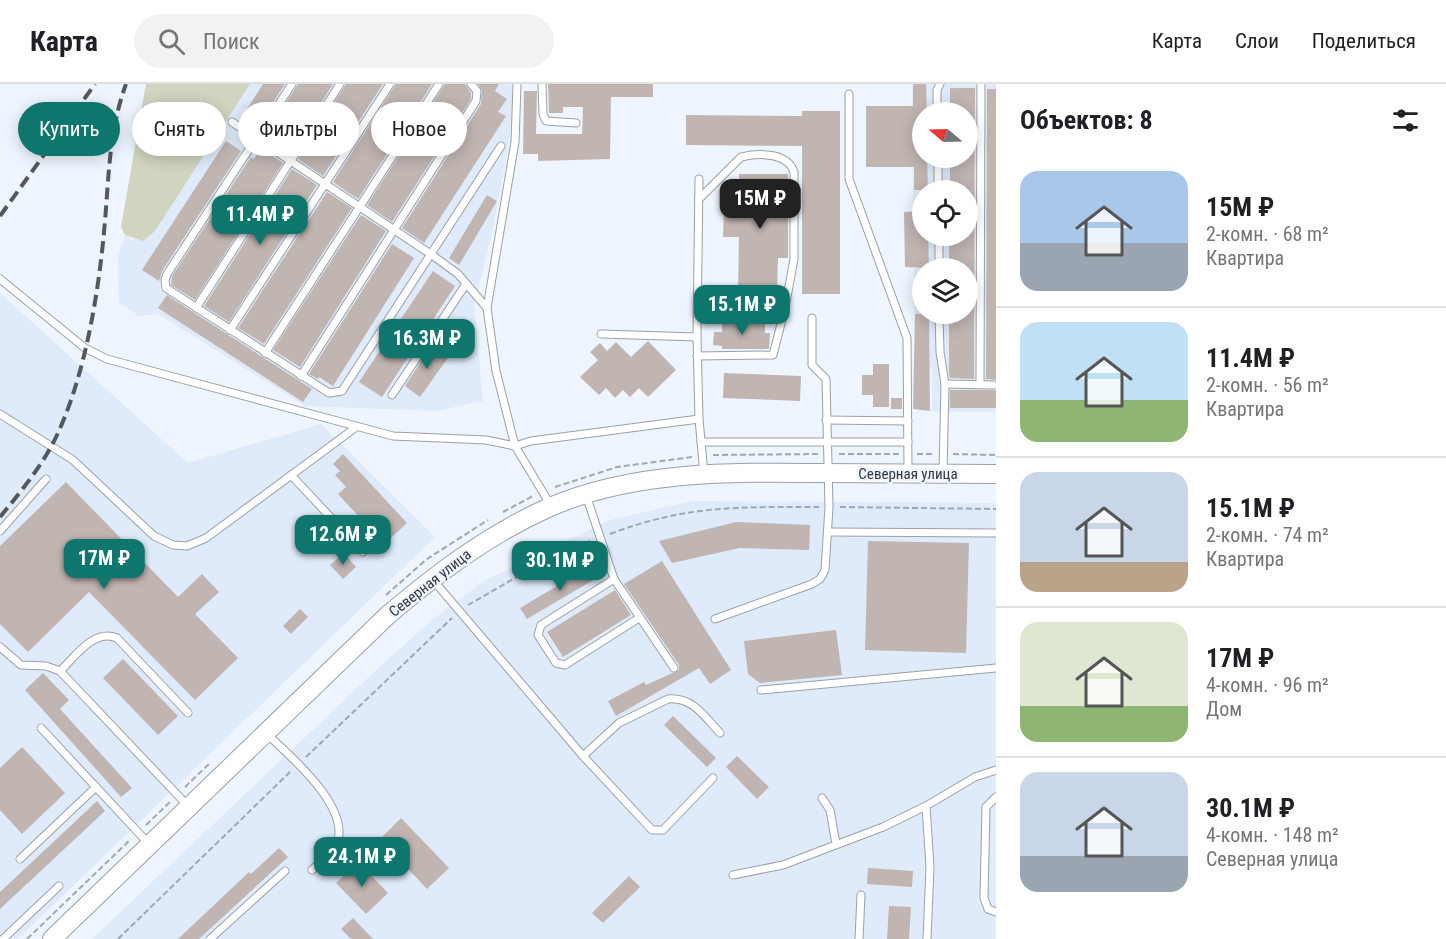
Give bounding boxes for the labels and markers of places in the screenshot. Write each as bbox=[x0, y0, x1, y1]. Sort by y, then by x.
pin: 15M ₽ bbox=[718, 179, 802, 230]
pin: 11.4M ₽ bbox=[205, 195, 315, 246]
pin: 15.1M ₽ bbox=[687, 285, 797, 336]
pin: 16.3M ₽ bbox=[372, 319, 482, 370]
pin: 12.6M ₽ bbox=[288, 515, 398, 566]
pin: 17M ₽ bbox=[62, 539, 146, 590]
pin: 30.1M ₽ bbox=[505, 541, 615, 592]
pin: 24.1M ₽ bbox=[307, 837, 417, 888]

